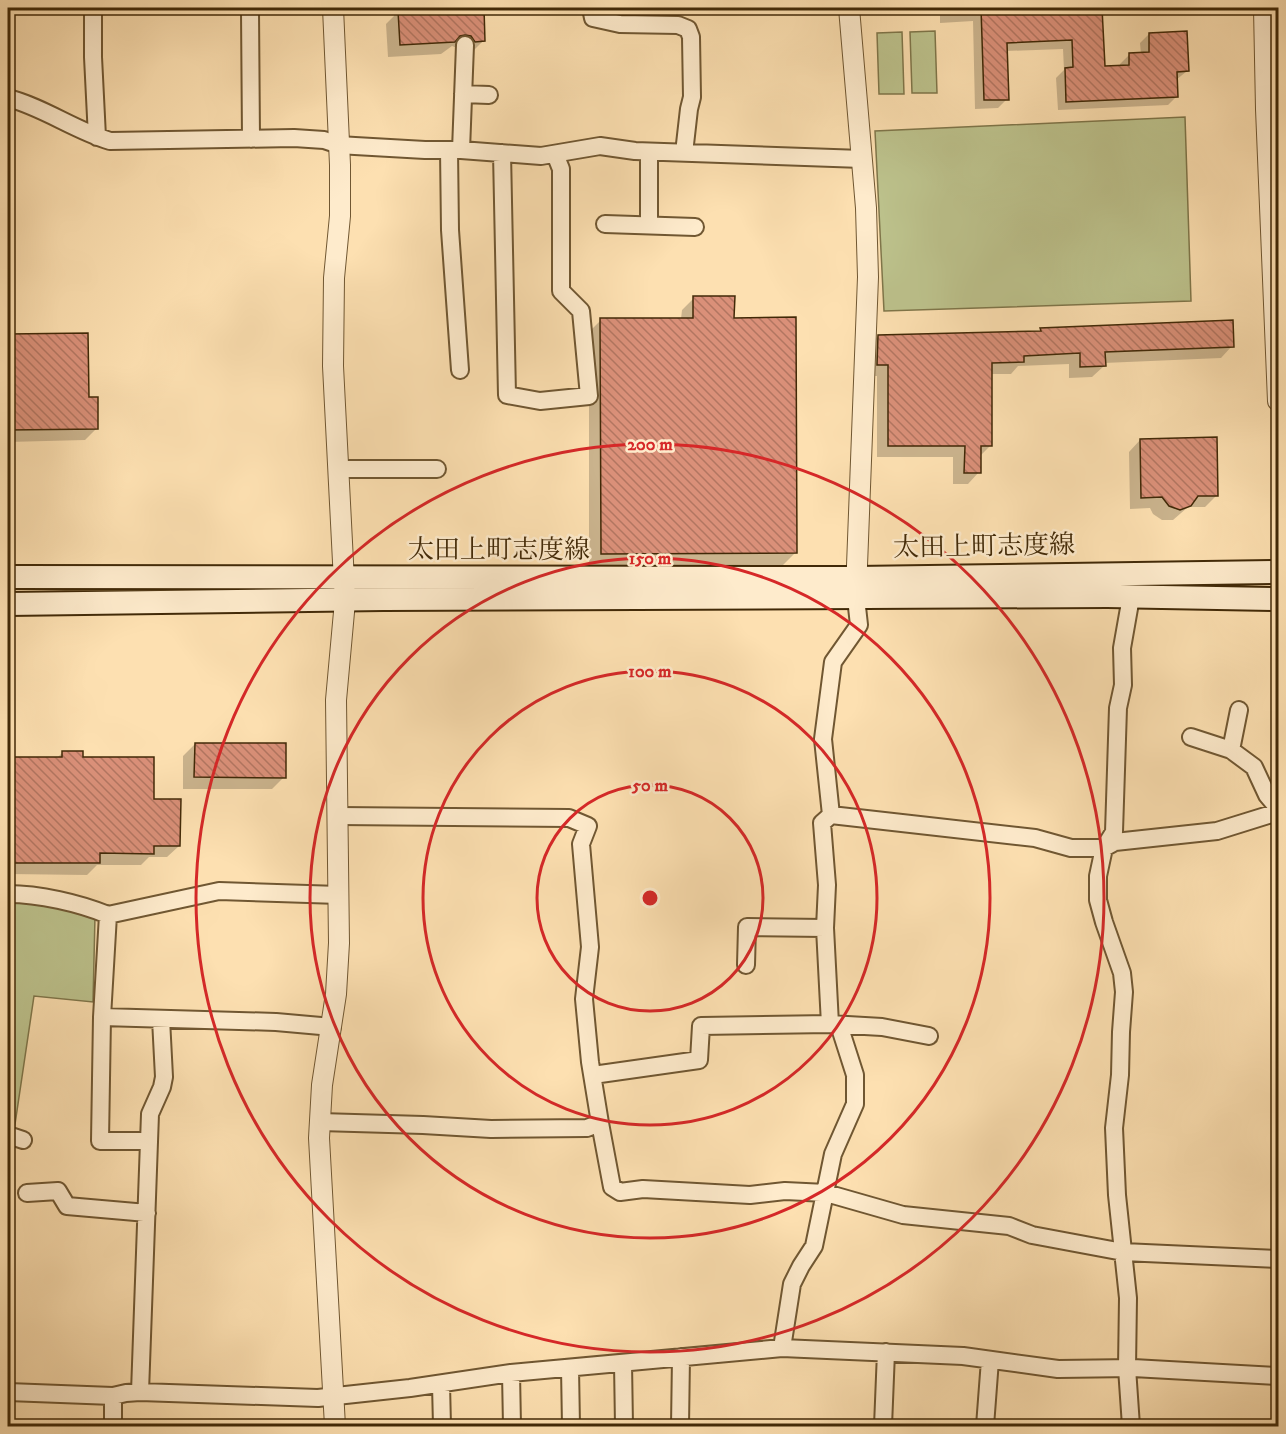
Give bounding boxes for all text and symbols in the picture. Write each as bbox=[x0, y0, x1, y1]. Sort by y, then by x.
text: 200 m bbox=[627, 434, 673, 456]
street label: 太田上町志度線 bbox=[893, 529, 1075, 565]
street label: 太田上町志度線 bbox=[408, 534, 590, 567]
text: 150 m bbox=[629, 548, 672, 570]
text: 100 m bbox=[628, 661, 672, 683]
text: 50 m bbox=[631, 775, 668, 797]
centre of rings bbox=[640, 888, 660, 908]

